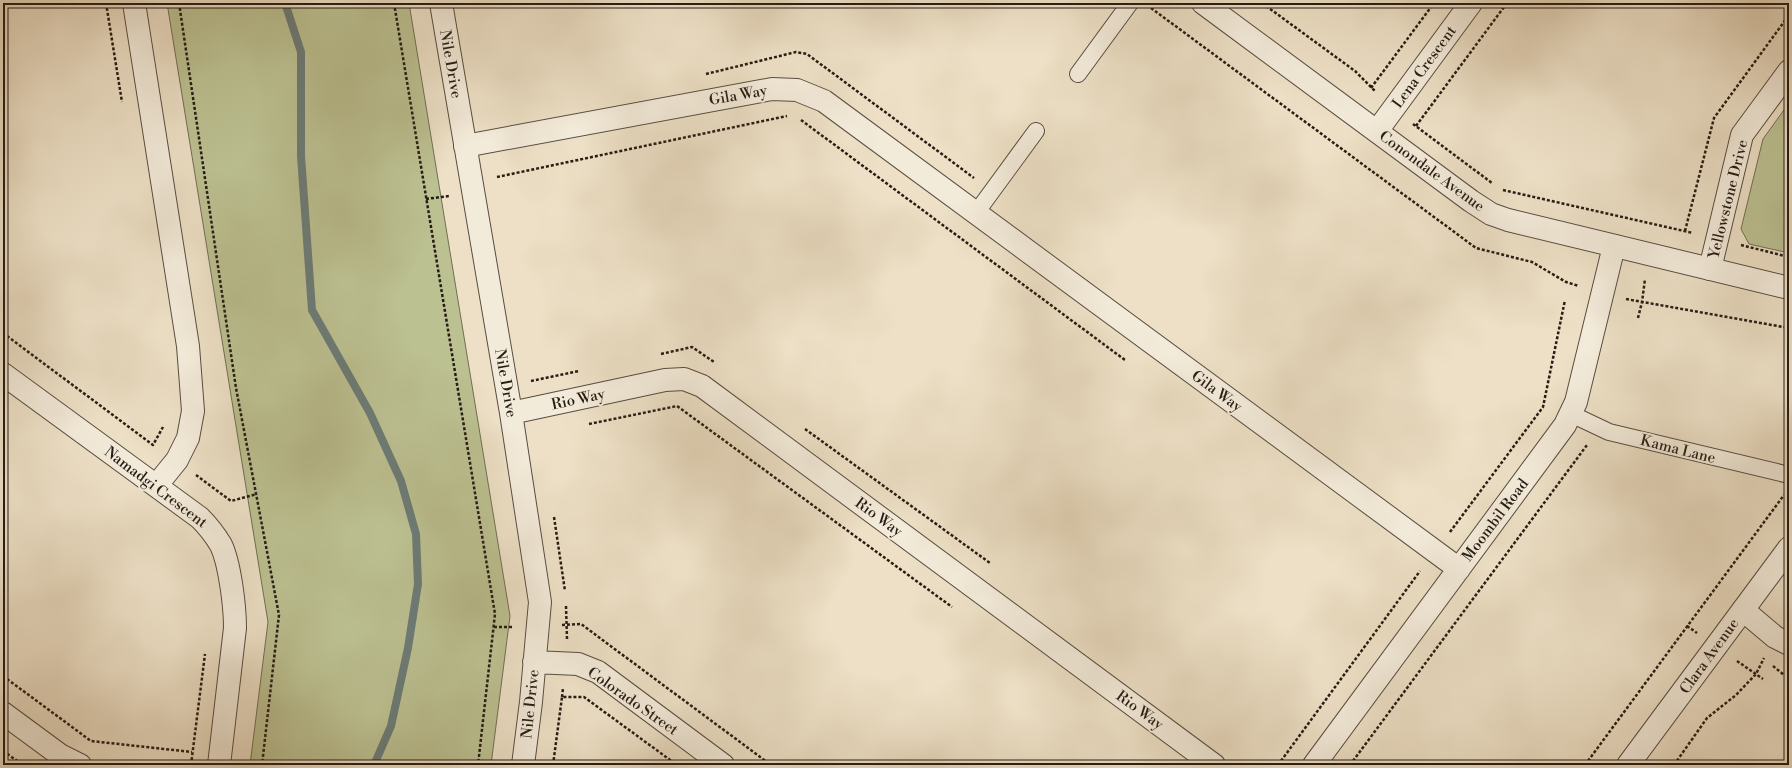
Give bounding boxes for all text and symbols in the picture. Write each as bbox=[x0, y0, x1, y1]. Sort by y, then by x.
street label: Lena Crescent bbox=[1388, 22, 1461, 112]
street label: Nile Drive bbox=[435, 28, 466, 100]
street label: Gila Way bbox=[708, 81, 769, 110]
street label: Conondale Avenue bbox=[1375, 127, 1488, 216]
street label: Yellowstone Drive bbox=[1704, 138, 1752, 262]
street label: Nile Drive bbox=[490, 347, 521, 419]
street label: Gila Way bbox=[1187, 367, 1247, 417]
street label: Rio Way bbox=[550, 384, 607, 414]
street label: Kama Lane bbox=[1638, 431, 1718, 468]
street label: Namadgi Crescent bbox=[101, 443, 211, 533]
street label: Moombil Road bbox=[1458, 475, 1533, 566]
street label: Rio Way bbox=[851, 494, 907, 541]
street label: Clara Avenue bbox=[1676, 615, 1743, 698]
street label: Colorado Street bbox=[584, 663, 682, 740]
street label: Nile Drive bbox=[517, 669, 544, 740]
street label: Rio Way bbox=[1112, 687, 1168, 734]

